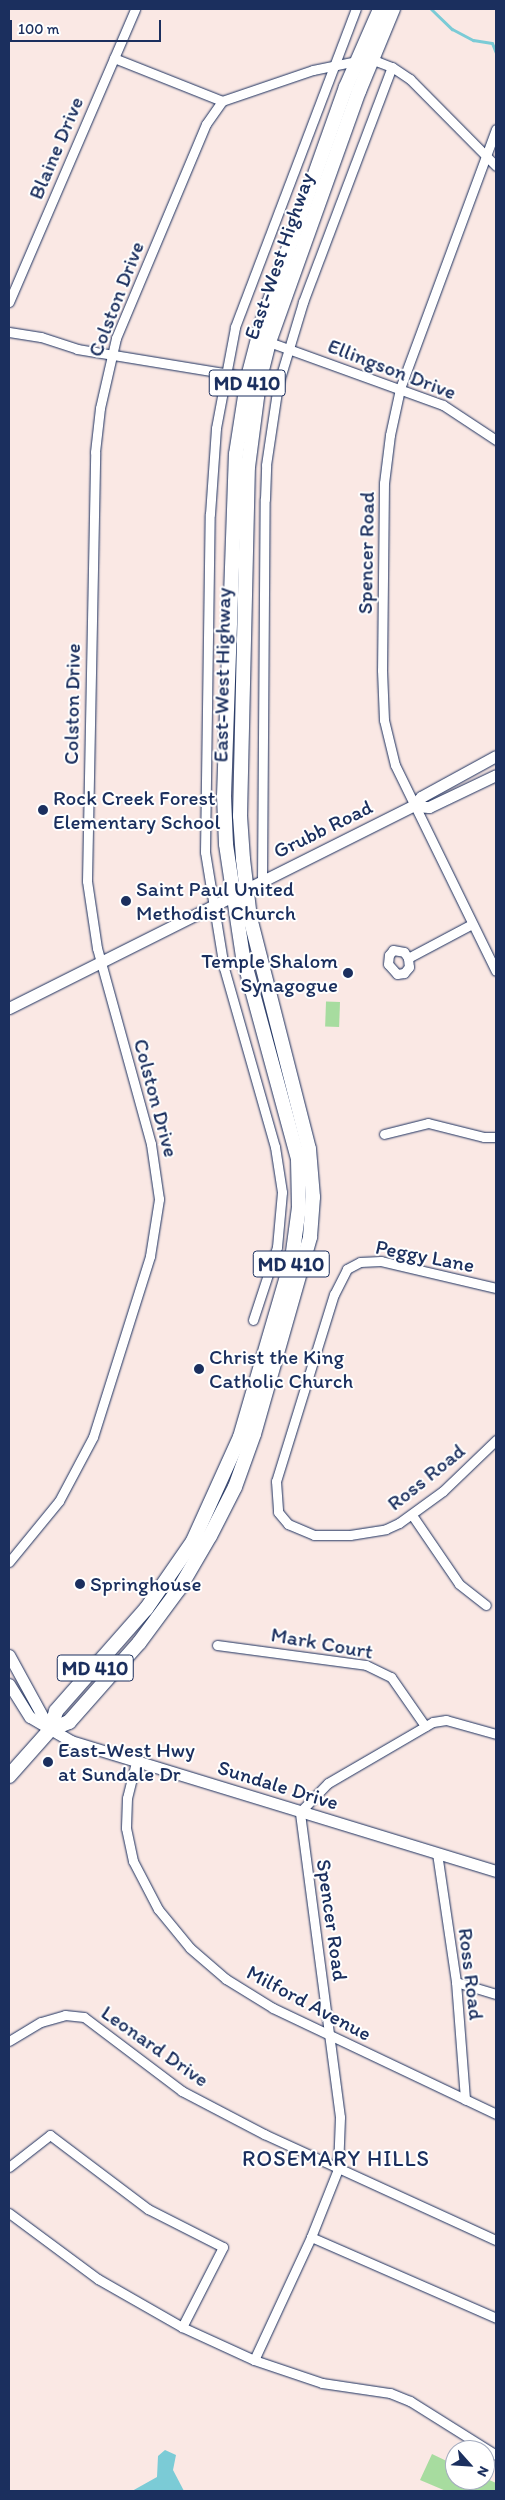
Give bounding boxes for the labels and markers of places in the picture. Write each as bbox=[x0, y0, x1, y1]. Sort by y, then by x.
place label: Rock Creek Forest Elementary School bbox=[53, 785, 220, 835]
marker: Rock Creek Forest Elementary School bbox=[37, 804, 49, 816]
place label: Saint Paul United Methodist Church bbox=[136, 876, 296, 926]
marker: Saint Paul United Methodist Church bbox=[120, 895, 132, 907]
place label: Temple Shalom Synagogue bbox=[201, 948, 338, 998]
marker: Temple Shalom Synagogue bbox=[342, 967, 354, 979]
place label: Christ the King Catholic Church bbox=[209, 1344, 354, 1394]
marker: Christ the King Catholic Church bbox=[193, 1363, 205, 1375]
place label: Springhouse bbox=[90, 1571, 201, 1597]
marker: Springhouse bbox=[74, 1578, 86, 1590]
place label: East-West Hwy at Sundale Dr bbox=[58, 1737, 195, 1787]
marker: East-West Hwy at Sundale Dr bbox=[42, 1756, 54, 1768]

